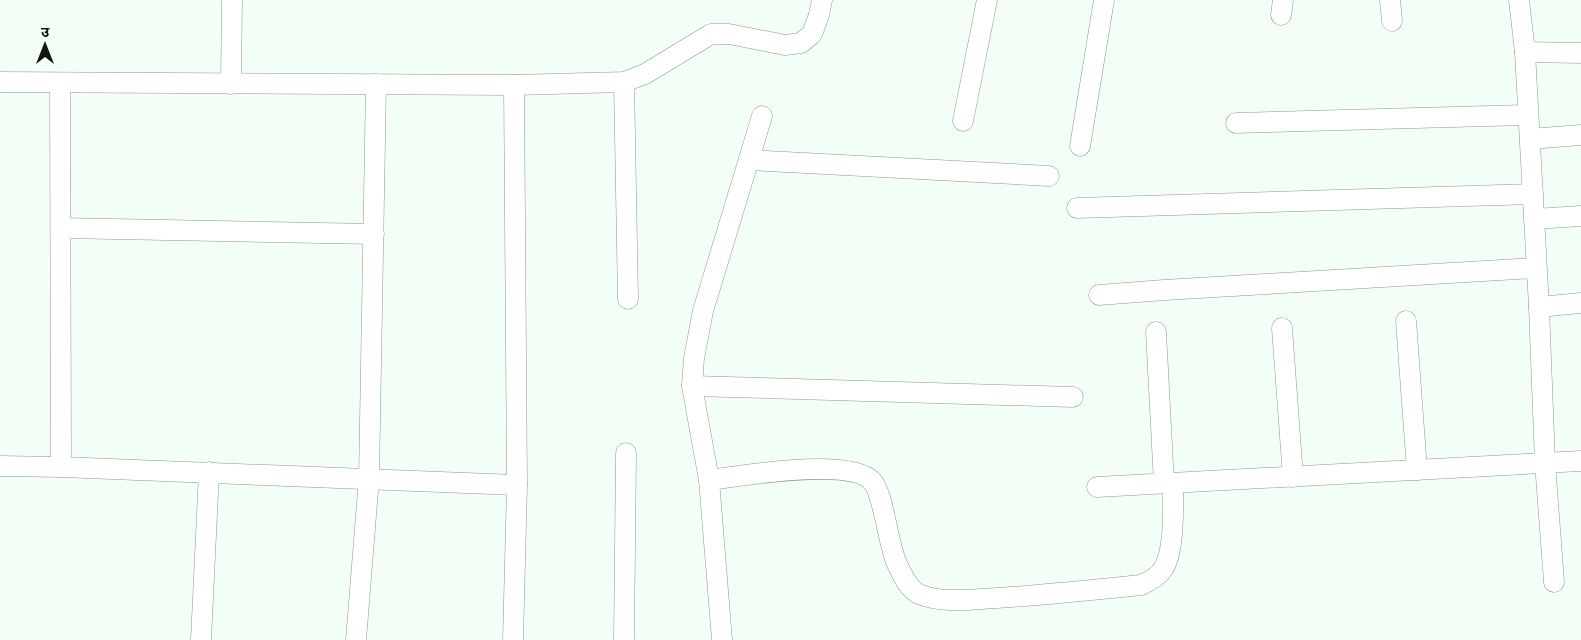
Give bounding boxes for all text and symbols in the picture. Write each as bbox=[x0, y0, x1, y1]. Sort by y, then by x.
north arrow bbox=[20, 20, 70, 70]
text: उ bbox=[41, 22, 50, 41]

